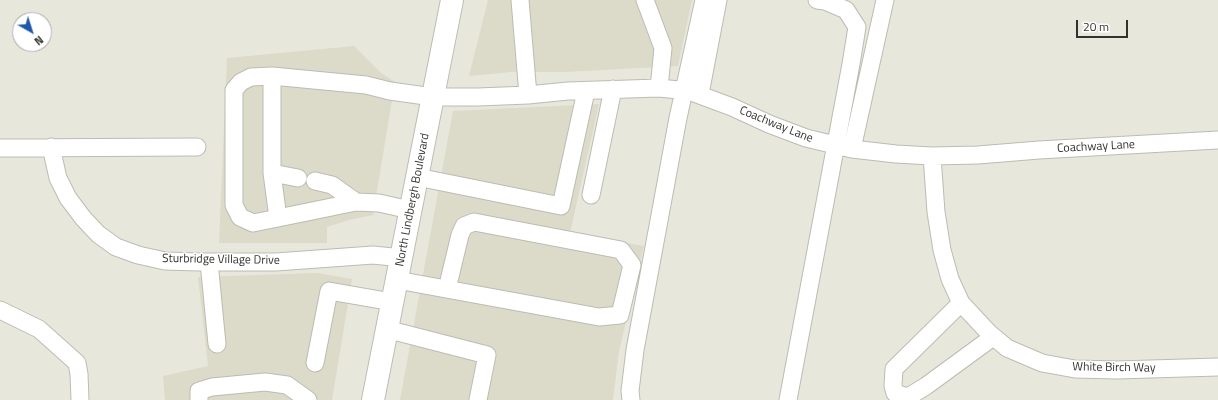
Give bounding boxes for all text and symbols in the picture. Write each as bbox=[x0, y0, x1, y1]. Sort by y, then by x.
north arrow bbox=[12, 12, 52, 52]
scale bar bbox=[1078, 12, 1130, 38]
text: 20 m bbox=[1083, 17, 1109, 36]
text: N bbox=[31, 32, 47, 49]
street label: Coachway Lane bbox=[737, 104, 815, 146]
street label: North Lindbergh Boulevard bbox=[393, 132, 433, 268]
street label: Coachway Lane bbox=[1057, 138, 1135, 156]
street label: Sturbridge Village Drive bbox=[162, 252, 280, 268]
street label: White Birch Way bbox=[1072, 360, 1156, 376]

